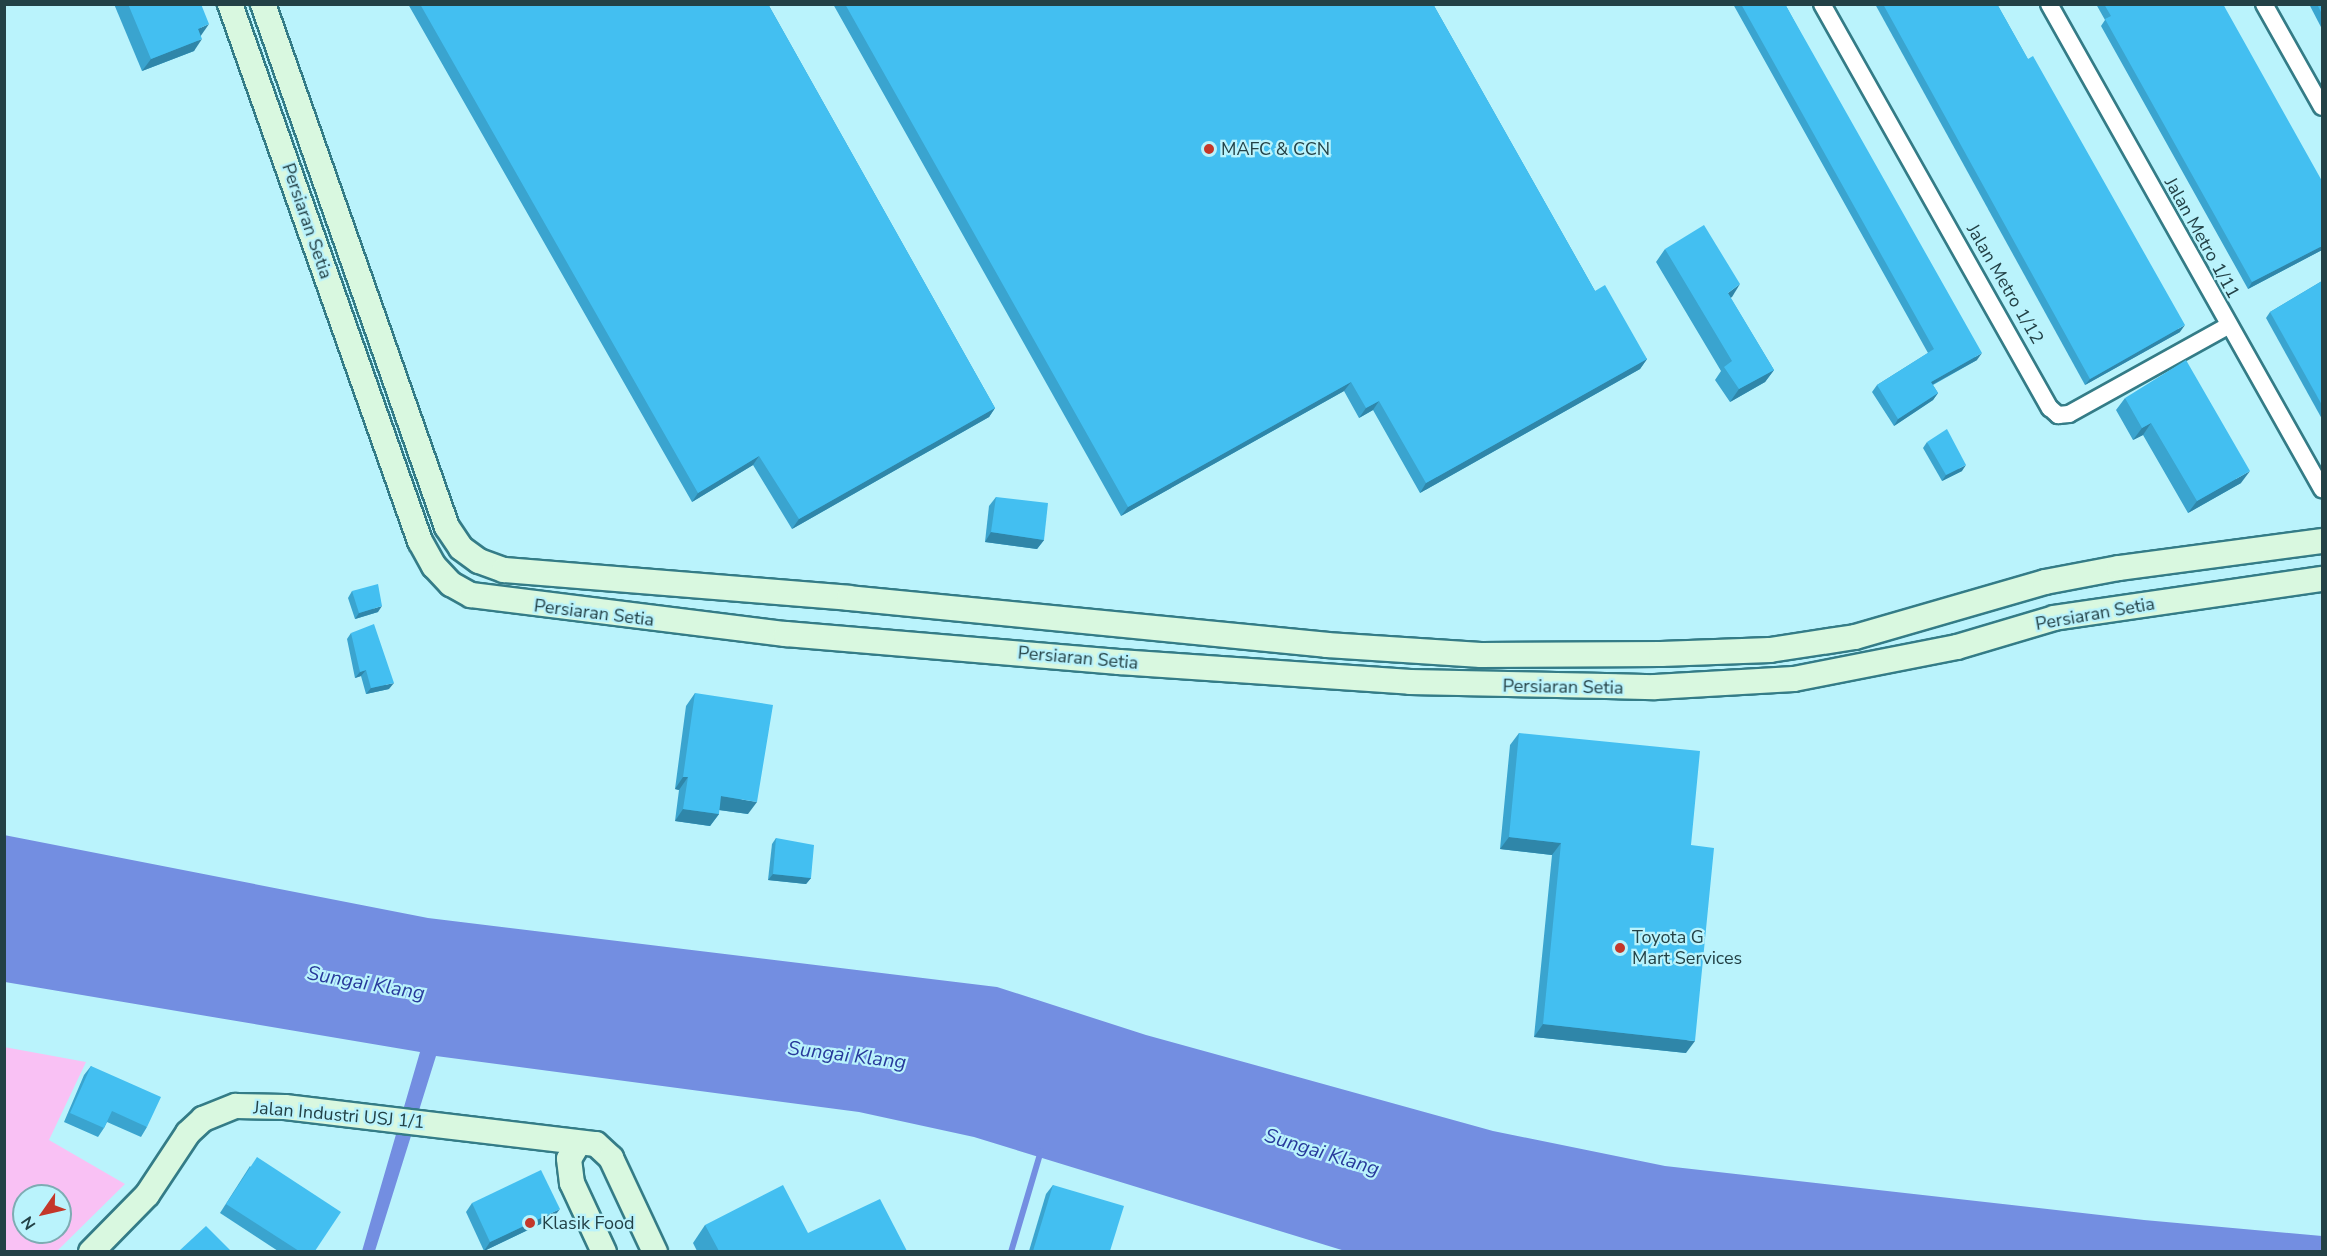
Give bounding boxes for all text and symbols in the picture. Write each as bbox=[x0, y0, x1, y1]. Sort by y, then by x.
place label: MAFC & CCN bbox=[1221, 138, 1330, 160]
marker: MAFC & CCN bbox=[1202, 142, 1216, 156]
street label: Persiaran Setia bbox=[277, 160, 337, 282]
street label: Jalan Metro 1/11 bbox=[2160, 174, 2244, 302]
street label: Jalan Metro 1/12 bbox=[1962, 220, 2048, 348]
street label: Persiaran Setia bbox=[2034, 593, 2156, 635]
street label: Persiaran Setia bbox=[533, 595, 655, 631]
street label: Persiaran Setia bbox=[1017, 642, 1139, 674]
street label: Persiaran Setia bbox=[1502, 675, 1624, 699]
place label: Toyota G Mart Services bbox=[1632, 927, 1742, 970]
marker: Toyota G Mart Services bbox=[1613, 941, 1627, 955]
water label: Sungai Klang bbox=[305, 961, 427, 1005]
water label: Sungai Klang bbox=[786, 1036, 908, 1074]
street label: Jalan Industri USJ 1/1 bbox=[252, 1097, 426, 1133]
water label: Sungai Klang bbox=[1262, 1123, 1382, 1181]
north arrow bbox=[12, 1184, 72, 1244]
text: N bbox=[16, 1212, 41, 1234]
place label: Klasik Food bbox=[542, 1212, 635, 1234]
marker: Klasik Food bbox=[523, 1216, 537, 1230]

